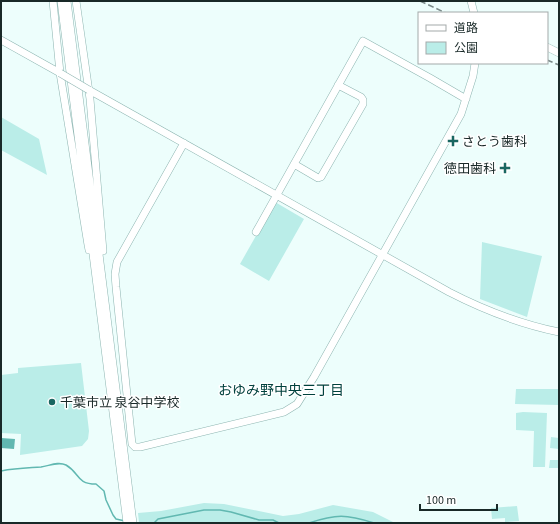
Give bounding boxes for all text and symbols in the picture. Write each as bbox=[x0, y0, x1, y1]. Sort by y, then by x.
legend bbox=[418, 12, 548, 64]
text: 道路 bbox=[454, 20, 478, 37]
text: 公園 bbox=[454, 40, 478, 57]
place label: さとう歯科 bbox=[462, 133, 527, 151]
marker: さとう歯科 bbox=[447, 135, 459, 147]
place label: 徳田歯科 bbox=[444, 160, 496, 178]
marker: 徳田歯科 bbox=[499, 162, 511, 174]
district label: おゆみ野中央三丁目 bbox=[218, 381, 344, 401]
place label: 千葉市立 泉谷中学校 bbox=[60, 394, 180, 412]
marker: 千葉市立 泉谷中学校 bbox=[47, 397, 57, 407]
scale bar bbox=[420, 486, 497, 512]
text: 100 m bbox=[426, 492, 456, 509]

